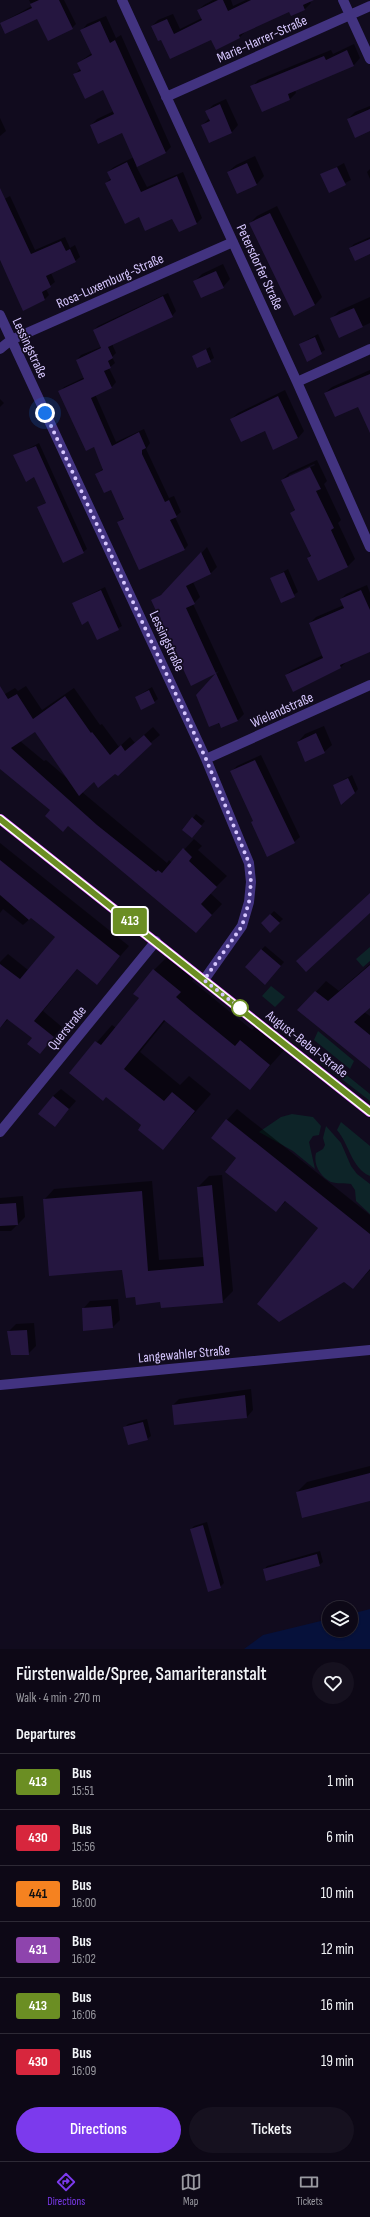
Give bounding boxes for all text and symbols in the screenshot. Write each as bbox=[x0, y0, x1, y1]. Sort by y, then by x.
street label: Marie-Harrer-Straße bbox=[214, 12, 310, 66]
street label: Petersdorfer Straße bbox=[233, 221, 287, 313]
street label: Rosa-Luxemburg-Straße bbox=[54, 250, 166, 312]
street label: Lessingstraße bbox=[9, 315, 51, 381]
your location bbox=[35, 403, 55, 423]
street label: Lessingstraße bbox=[146, 608, 188, 674]
street label: Wielandstraße bbox=[248, 689, 316, 731]
line badge: 413 bbox=[107, 908, 153, 934]
text: 413 bbox=[121, 912, 139, 929]
unlabelled marker bbox=[231, 999, 249, 1017]
street label: Querstraße bbox=[44, 1002, 90, 1054]
street label: August-Bebel-Straße bbox=[262, 1006, 351, 1081]
street label: Langewahler Straße bbox=[137, 1342, 231, 1366]
map controls bbox=[322, 1601, 358, 1637]
button: layers bbox=[322, 1601, 358, 1637]
button: heart bbox=[312, 1662, 354, 1704]
text: Fürstenwalde/Spree, Samariteranstalt bbox=[16, 1663, 267, 1686]
text: Walk · 4 min · 270 m bbox=[16, 1690, 101, 1706]
text: Departures bbox=[16, 1725, 76, 1744]
text: Bus bbox=[72, 1764, 91, 1783]
text: 1 min bbox=[328, 1772, 354, 1791]
text: 413 bbox=[29, 1773, 47, 1790]
text: 15:51 bbox=[72, 1783, 94, 1799]
text: Bus bbox=[72, 1820, 91, 1839]
text: 6 min bbox=[326, 1828, 354, 1847]
text: 430 bbox=[28, 1829, 48, 1846]
text: 15:56 bbox=[72, 1839, 95, 1855]
text: Bus bbox=[72, 1876, 91, 1895]
text: 10 min bbox=[321, 1884, 354, 1903]
text: 441 bbox=[29, 1885, 47, 1902]
text: 16:00 bbox=[72, 1895, 96, 1911]
text: Bus bbox=[72, 1932, 91, 1951]
text: 12 min bbox=[321, 1940, 354, 1959]
text: 431 bbox=[29, 1941, 47, 1958]
text: 16:02 bbox=[72, 1951, 96, 1967]
text: Bus bbox=[72, 1988, 91, 2007]
text: 16 min bbox=[321, 1996, 354, 2015]
text: 413 bbox=[29, 1997, 47, 2014]
text: 16:06 bbox=[72, 2007, 96, 2023]
text: Bus bbox=[72, 2044, 91, 2063]
text: 19 min bbox=[321, 2052, 354, 2071]
text: 430 bbox=[28, 2053, 48, 2070]
text: 16:09 bbox=[72, 2063, 96, 2079]
button: Directions bbox=[16, 2107, 181, 2153]
button: Tickets bbox=[189, 2107, 354, 2153]
tab: Directions bbox=[47, 2171, 85, 2208]
tab: Map bbox=[180, 2171, 202, 2208]
tab: Tickets bbox=[296, 2171, 323, 2208]

